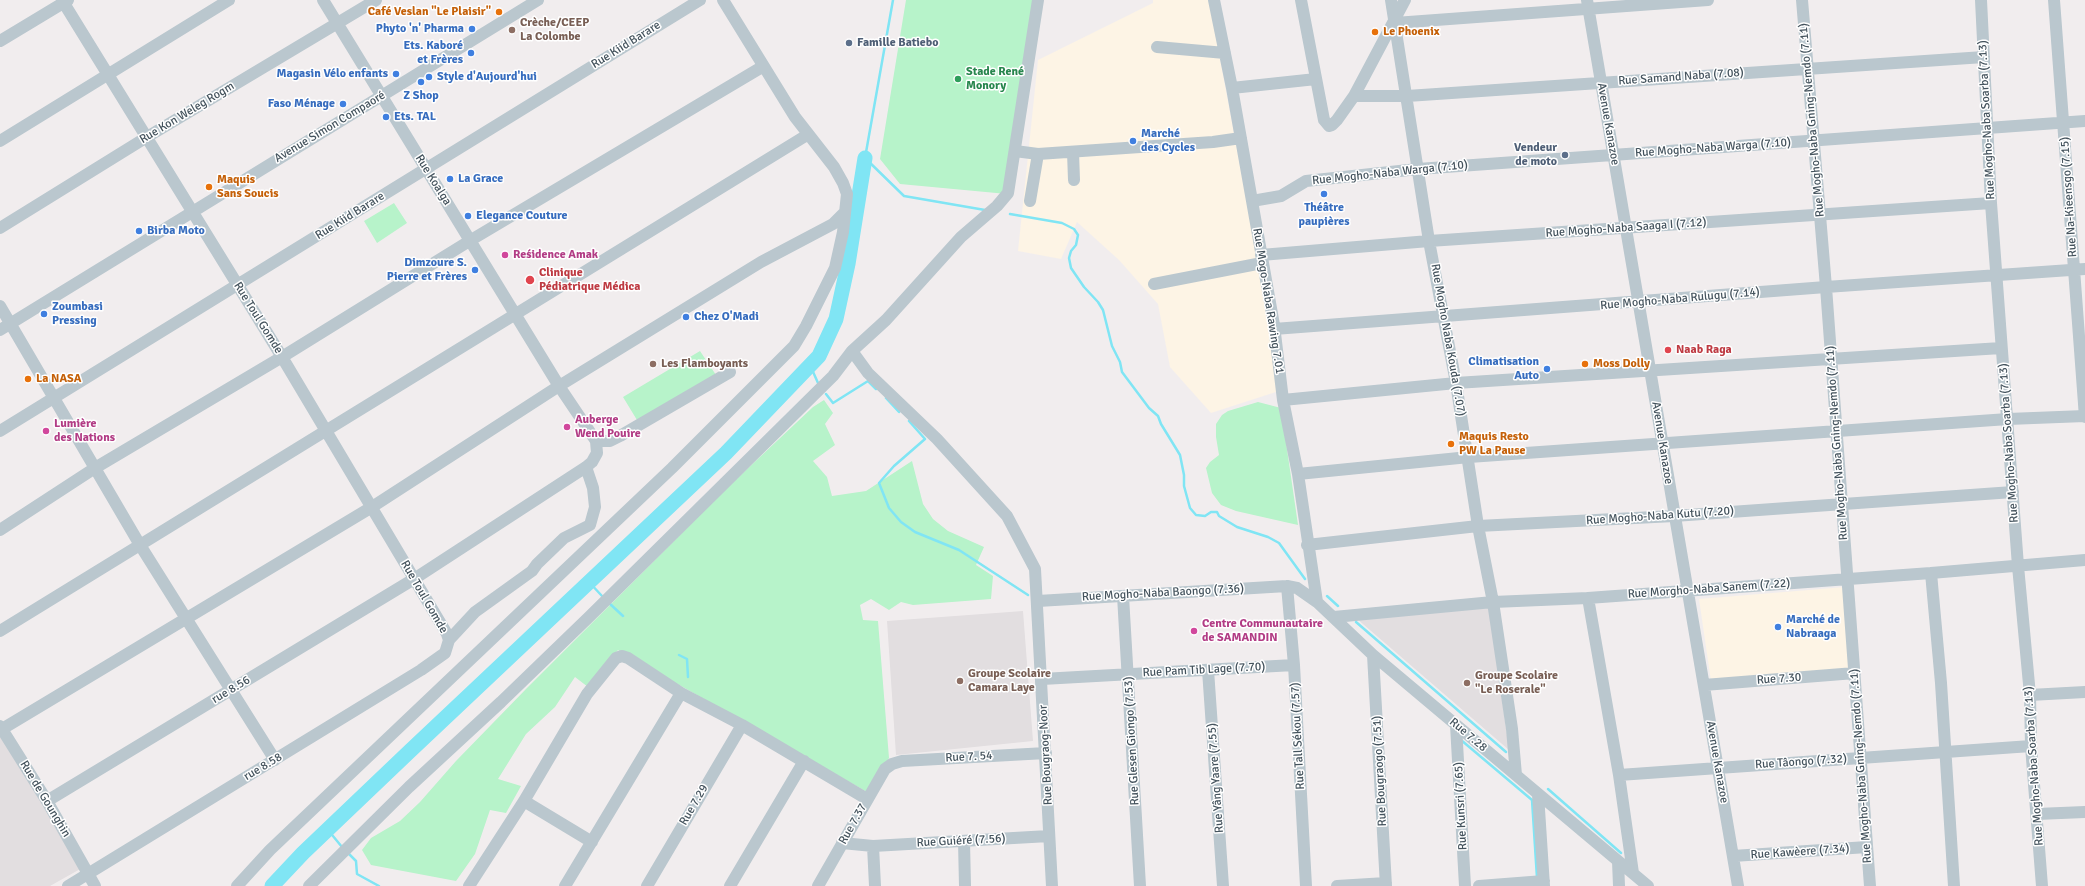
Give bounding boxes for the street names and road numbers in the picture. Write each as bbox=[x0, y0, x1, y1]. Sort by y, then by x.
street label: Rue Kiid Barare bbox=[589, 18, 663, 72]
street label: Rue Mogho-Naba Gning-Nemdo (7.11) bbox=[1796, 22, 1828, 218]
street label: Rue Mogho-Naba Soarba (7.13) bbox=[1976, 40, 1998, 200]
street label: Rue Samand Naba (7.08) bbox=[1618, 65, 1744, 89]
street label: Rue Kon Weleg Rogm bbox=[137, 79, 237, 147]
street label: Avenue Kanazoe bbox=[1594, 82, 1622, 166]
street label: Avenue Simon Compaoré bbox=[272, 88, 388, 166]
street label: Rue Mogho-Naba Warga (7.10) bbox=[1634, 135, 1792, 161]
street label: Rue Na-Kieensgo (7.15) bbox=[2058, 136, 2080, 258]
street label: Rue Koalga bbox=[412, 152, 454, 208]
street label: Rue Mogho-Naba Warga (7.10) bbox=[1311, 158, 1469, 188]
street label: Rue Kiid Barare bbox=[313, 189, 387, 243]
street label: Rue Mogho-Naba Saaga I (7.12) bbox=[1545, 215, 1707, 241]
street label: Rue Mogo-Naba Rawing 7.01 bbox=[1249, 227, 1287, 375]
street label: Rue Mogho Naba Kouda (7.07) bbox=[1427, 263, 1469, 417]
street label: Rue Toul Gomde bbox=[230, 279, 286, 357]
street label: Rue Mogho-Naba Rulugu (7.14) bbox=[1600, 285, 1760, 313]
street label: Rue Mogho-Naba Gning-Nemdo (7.11) bbox=[1823, 345, 1851, 541]
street label: Rue Mogho-Naba Soarba (7.13) bbox=[1996, 363, 2022, 523]
street label: Avenue Kanazoe bbox=[1648, 401, 1676, 485]
street label: Rue Mogho-Naba Kutu (7.20) bbox=[1586, 504, 1734, 528]
street label: Rue Toul Gomde bbox=[397, 558, 451, 636]
street label: Rue Morgho-Naba Sanem (7.22) bbox=[1627, 576, 1791, 602]
street label: Rue Mogho-Naba Baongo (7.36) bbox=[1081, 582, 1245, 604]
street label: Rue Pam Tib Lage (7.70) bbox=[1142, 660, 1266, 680]
street label: Rue Mogho-Naba Gning-Nemdo (7.11) bbox=[1847, 668, 1875, 864]
street label: Rue 7.30 bbox=[1756, 670, 1802, 688]
street label: rue 8.56 bbox=[209, 673, 253, 707]
street label: Rue Glesen Giongo (7.53) bbox=[1121, 676, 1143, 806]
street label: Rue Tall Sékou (7.57) bbox=[1288, 682, 1308, 790]
street label: Rue Mogho-Naba Soarba (7.13) bbox=[2021, 686, 2047, 846]
street label: Rue Bougraog-Noor bbox=[1036, 704, 1056, 806]
street label: Rue Bougraogo (7.51) bbox=[1370, 715, 1390, 827]
street label: Rue 7.28 bbox=[1446, 715, 1490, 755]
street label: Avenue Kanazoe bbox=[1703, 720, 1731, 804]
street label: Rue Yâng Yaare (7.55) bbox=[1205, 723, 1227, 833]
street label: Rue 7. 54 bbox=[945, 749, 993, 765]
street label: rue 8.58 bbox=[241, 750, 285, 784]
street label: Rue Tâongo (7.32) bbox=[1755, 752, 1847, 772]
street label: Rue de Gounghin bbox=[16, 758, 74, 840]
street label: Rue Kunsri (7.65) bbox=[1451, 761, 1471, 851]
street label: Rue 7.29 bbox=[677, 782, 711, 828]
street label: Rue 7.37 bbox=[836, 801, 870, 847]
street label: Rue Guiéré (7.56) bbox=[916, 831, 1006, 851]
street label: Rue Kawèere (7.34) bbox=[1750, 841, 1850, 863]

